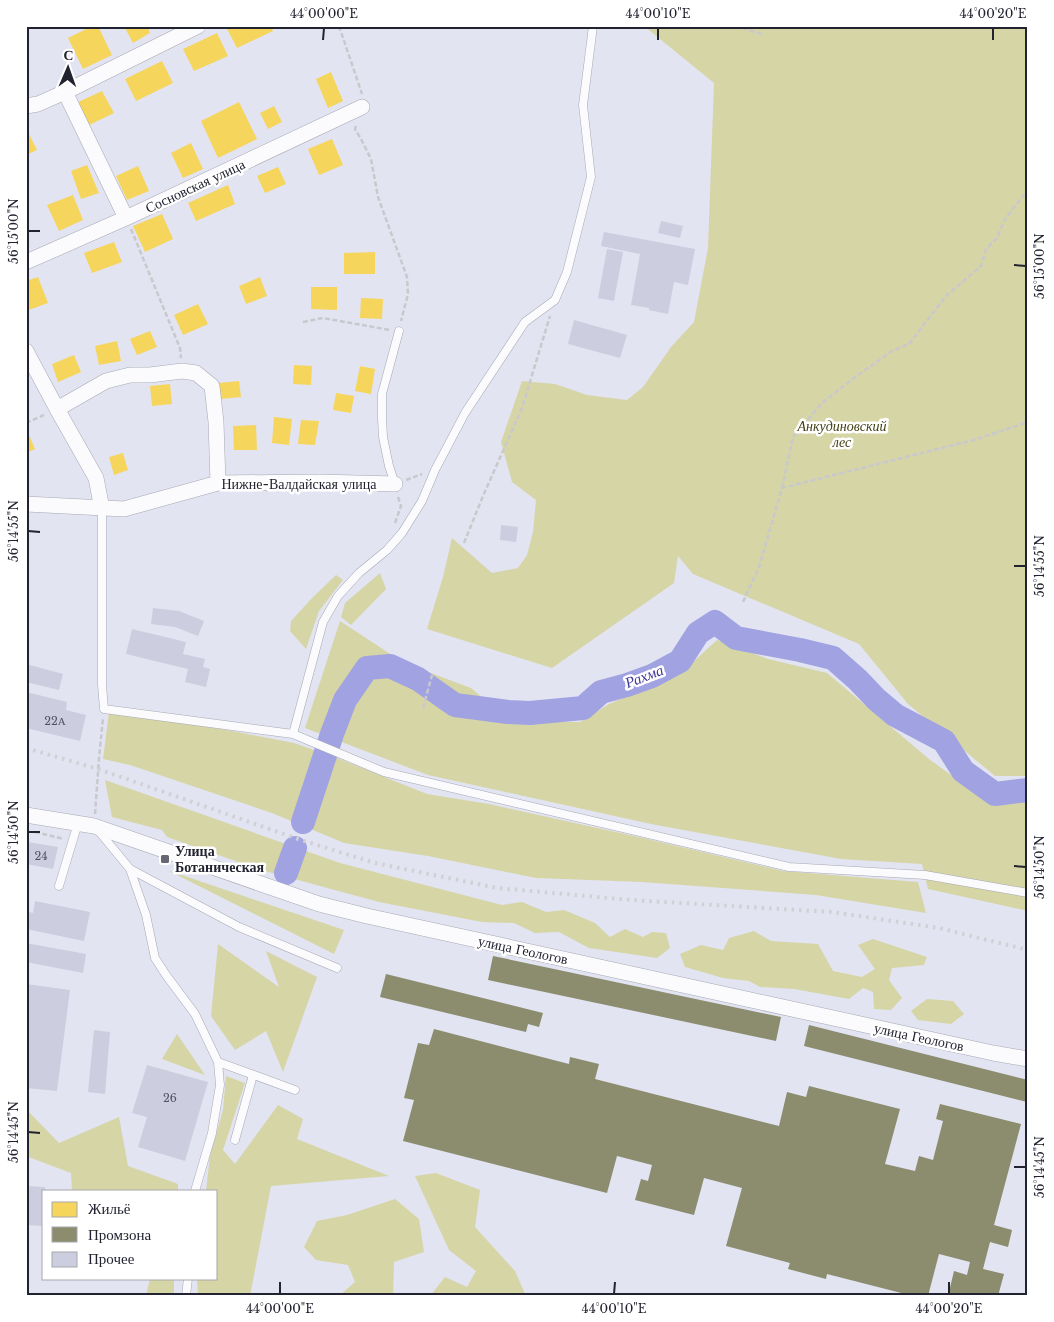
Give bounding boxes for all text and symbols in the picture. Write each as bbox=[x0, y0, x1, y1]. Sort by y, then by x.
text: 44°00'00"E bbox=[290, 6, 358, 21]
text: 44°00'10"E bbox=[626, 6, 691, 21]
text: 44°00'20"E bbox=[960, 6, 1027, 21]
north arrow bbox=[42, 42, 92, 92]
text: С bbox=[63, 46, 74, 64]
street label: Сосновская улица bbox=[142, 155, 248, 217]
text: 56°15'00"N bbox=[6, 198, 21, 264]
text: 56°15'00"N bbox=[1032, 233, 1047, 299]
park label: Анкудиновский лес bbox=[797, 417, 886, 451]
street label: Нижне-Валдайская улица bbox=[222, 475, 377, 493]
text: 56°14'55"N bbox=[6, 500, 21, 562]
text: 56°14'55"N bbox=[1032, 535, 1047, 597]
water label: Рахма bbox=[621, 660, 666, 692]
house number: 22А bbox=[44, 714, 66, 728]
text: 56°14'50"N bbox=[6, 800, 21, 864]
text: 56°14'50"N bbox=[1032, 835, 1047, 899]
place label: Улица Ботаническая bbox=[175, 842, 265, 876]
house number: 24 bbox=[34, 849, 48, 863]
marker: Улица Ботаническая bbox=[159, 853, 171, 865]
street label: улица Геологов bbox=[476, 932, 570, 968]
street label: улица Геологов bbox=[872, 1019, 966, 1055]
house number: 26 bbox=[163, 1091, 177, 1105]
text: 56°14'45"N bbox=[6, 1101, 21, 1163]
text: 56°14'45"N bbox=[1032, 1136, 1047, 1198]
legend bbox=[42, 1190, 218, 1280]
text: Жильё bbox=[88, 1199, 131, 1218]
text: Промзона bbox=[88, 1225, 151, 1244]
text: Прочее bbox=[88, 1249, 135, 1268]
text: 44°00'00"E bbox=[246, 1301, 314, 1316]
text: 44°00'10"E bbox=[582, 1301, 647, 1316]
text: 44°00'20"E bbox=[916, 1301, 983, 1316]

